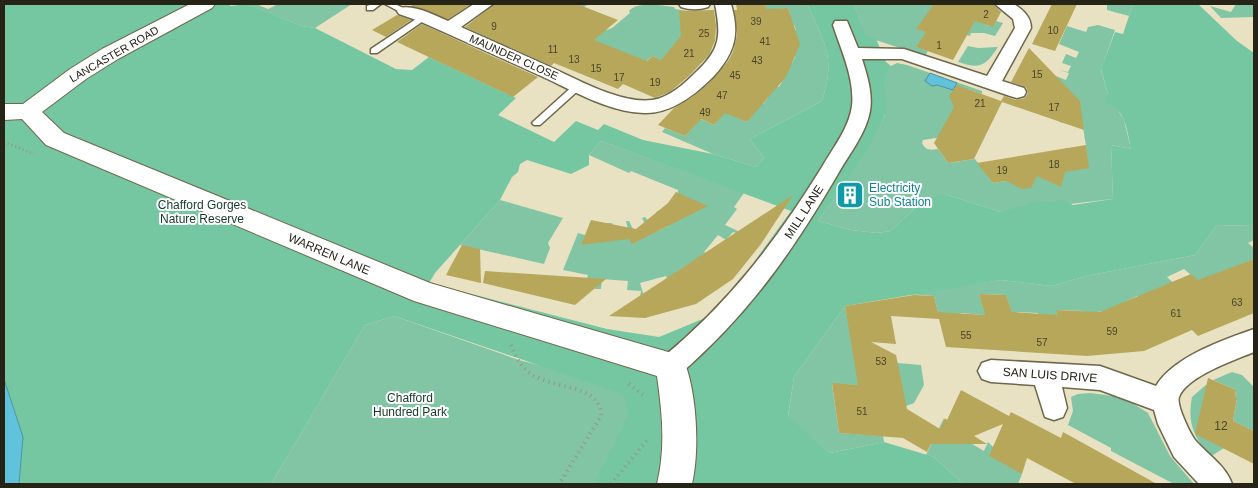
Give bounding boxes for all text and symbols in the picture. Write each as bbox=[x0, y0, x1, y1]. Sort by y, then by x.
house number: 2 bbox=[983, 9, 989, 20]
house number: 39 bbox=[750, 16, 762, 27]
house number: 9 bbox=[491, 21, 497, 32]
street label: LANCASTER ROAD bbox=[67, 24, 161, 84]
house number: 10 bbox=[1047, 25, 1059, 36]
house number: 25 bbox=[698, 28, 710, 39]
street label: MAUNDER CLOSE bbox=[468, 32, 560, 82]
house number: 41 bbox=[759, 36, 771, 47]
house number: 1 bbox=[936, 40, 942, 51]
house number: 11 bbox=[548, 44, 559, 55]
house number: 21 bbox=[683, 48, 695, 59]
house number: 13 bbox=[568, 54, 580, 65]
house number: 43 bbox=[751, 55, 763, 66]
house number: 15 bbox=[590, 63, 602, 74]
house number: 15 bbox=[1031, 69, 1043, 80]
house number: 45 bbox=[729, 70, 741, 81]
house number: 17 bbox=[613, 72, 625, 83]
house number: 19 bbox=[649, 77, 661, 88]
house number: 47 bbox=[716, 90, 728, 101]
house number: 21 bbox=[974, 98, 986, 109]
house number: 17 bbox=[1048, 102, 1060, 113]
house number: 49 bbox=[699, 107, 711, 118]
house number: 18 bbox=[1048, 159, 1060, 170]
house number: 19 bbox=[996, 165, 1008, 176]
building icon: Electricity Sub Station bbox=[835, 180, 865, 210]
place label: Electricity Sub Station bbox=[869, 181, 931, 209]
street label: MILL LANE bbox=[782, 183, 826, 241]
park label: Chafford Gorges Nature Reserve bbox=[158, 198, 246, 226]
street label: WARREN LANE bbox=[286, 230, 372, 278]
house number: 63 bbox=[1231, 297, 1243, 308]
house number: 61 bbox=[1170, 308, 1182, 319]
house number: 59 bbox=[1106, 326, 1118, 337]
house number: 55 bbox=[960, 330, 972, 341]
house number: 57 bbox=[1036, 337, 1048, 348]
house number: 53 bbox=[875, 356, 887, 367]
street label: SAN LUIS DRIVE bbox=[1002, 365, 1098, 385]
park label: Chafford Hundred Park bbox=[373, 391, 448, 419]
house number: 51 bbox=[856, 406, 868, 417]
house number: 12 bbox=[1214, 419, 1228, 433]

